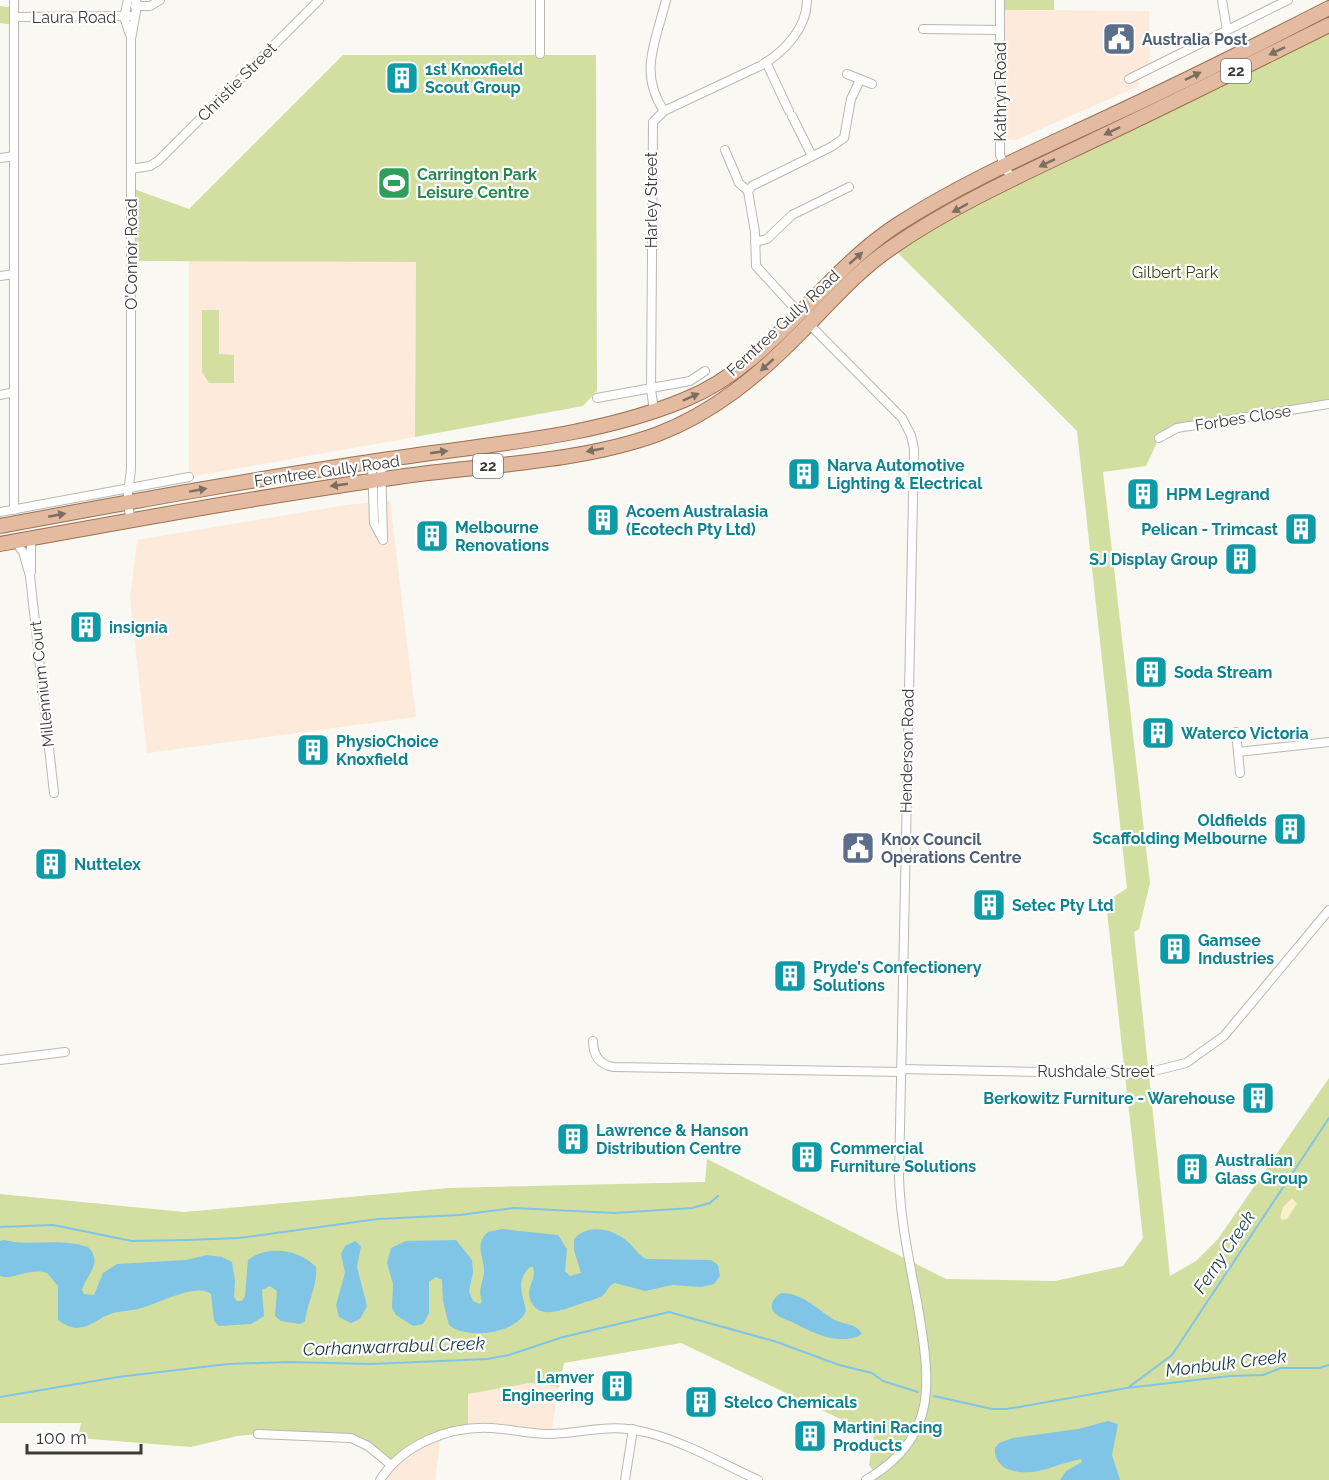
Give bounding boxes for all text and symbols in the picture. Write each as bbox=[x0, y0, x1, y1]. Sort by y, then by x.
street label: Laura Road bbox=[32, 8, 116, 27]
public building icon: Australia Post bbox=[1101, 21, 1137, 57]
place label: Australia Post bbox=[1142, 30, 1248, 49]
street label: Christie Street bbox=[194, 38, 281, 125]
street label: Kathryn Road bbox=[991, 42, 1010, 142]
one-way arrow bbox=[1268, 46, 1285, 55]
road number: 22 bbox=[1221, 59, 1251, 83]
building icon: 1st Knoxfield Scout Group bbox=[384, 60, 420, 96]
place label: 1st Knoxfield Scout Group bbox=[425, 60, 523, 97]
one-way arrow bbox=[1184, 72, 1202, 82]
one-way arrow bbox=[1104, 127, 1121, 136]
street label: Harley Street bbox=[642, 151, 661, 248]
one-way arrow bbox=[1038, 159, 1055, 168]
sports icon: Carrington Park Leisure Centre bbox=[376, 165, 412, 201]
place label: Carrington Park Leisure Centre bbox=[417, 165, 537, 202]
street label: O'Connor Road bbox=[122, 198, 141, 310]
one-way arrow bbox=[951, 203, 968, 213]
one-way arrow bbox=[848, 252, 863, 265]
park label: Gilbert Park bbox=[1132, 263, 1219, 282]
street label: Ferntree Gully Road bbox=[723, 266, 843, 380]
one-way arrow bbox=[760, 358, 775, 371]
one-way arrow bbox=[682, 393, 699, 402]
street label: Forbes Close bbox=[1194, 401, 1292, 435]
one-way arrow bbox=[585, 445, 604, 454]
one-way arrow bbox=[430, 448, 449, 457]
street label: Ferntree Gully Road bbox=[253, 451, 401, 491]
road number: 22 bbox=[473, 454, 503, 478]
building icon: Narva Automotive Lighting & Electrical bbox=[786, 456, 822, 492]
place label: Narva Automotive Lighting & Electrical bbox=[827, 456, 983, 493]
building icon: HPM Legrand bbox=[1125, 476, 1161, 512]
one-way arrow bbox=[330, 481, 349, 490]
one-way arrow bbox=[189, 485, 208, 494]
place label: HPM Legrand bbox=[1166, 485, 1270, 504]
building icon: Acoem Australasia (Ecotech Pty Ltd) bbox=[585, 502, 621, 538]
place label: Acoem Australasia (Ecotech Pty Ltd) bbox=[626, 502, 768, 539]
one-way arrow bbox=[48, 510, 67, 519]
building icon: Pelican - Trimcast bbox=[1283, 511, 1319, 547]
building icon: Melbourne Renovations bbox=[414, 518, 450, 554]
place label: Melbourne Renovations bbox=[455, 518, 549, 555]
place label: Pelican - Trimcast bbox=[1141, 520, 1278, 539]
building icon: SJ Display Group bbox=[1223, 541, 1259, 577]
place label: SJ Display Group bbox=[1089, 550, 1218, 569]
building icon: insignia bbox=[68, 609, 104, 645]
place label: insignia bbox=[109, 618, 168, 637]
street label: Millennium Court bbox=[26, 619, 58, 748]
building icon: Soda Stream bbox=[1133, 654, 1169, 690]
place label: Soda Stream bbox=[1174, 663, 1272, 682]
street label: Henderson Road bbox=[896, 689, 918, 813]
building icon: Waterco Victoria bbox=[1140, 715, 1176, 751]
place label: Waterco Victoria bbox=[1181, 724, 1309, 743]
building icon: PhysioChoice Knoxfield bbox=[295, 732, 331, 768]
place label: PhysioChoice Knoxfield bbox=[336, 732, 439, 769]
place label: Oldfields Scaffolding Melbourne bbox=[1093, 811, 1267, 848]
building icon: Oldfields Scaffolding Melbourne bbox=[1272, 811, 1308, 847]
public building icon: Knox Council Operations Centre bbox=[840, 830, 876, 866]
place label: Knox Council Operations Centre bbox=[881, 830, 1022, 867]
building icon: Nuttelex bbox=[33, 846, 69, 882]
place label: Nuttelex bbox=[74, 855, 141, 874]
building icon: Setec Pty Ltd bbox=[971, 887, 1007, 923]
place label: Setec Pty Ltd bbox=[1012, 896, 1114, 915]
building icon: Gamsee Industries bbox=[1157, 931, 1193, 967]
place label: Gamsee Industries bbox=[1198, 931, 1274, 968]
building icon: Pryde's Confectionery Solutions bbox=[772, 958, 808, 994]
place label: Pryde's Confectionery Solutions bbox=[813, 958, 982, 995]
street label: Rushdale Street bbox=[1037, 1062, 1156, 1081]
building icon: Berkowitz Furniture - Warehouse bbox=[1240, 1080, 1276, 1116]
place label: Berkowitz Furniture - Warehouse bbox=[983, 1089, 1235, 1108]
building icon: Lawrence & Hanson Distribution Centre bbox=[555, 1121, 591, 1157]
place label: Lawrence & Hanson Distribution Centre bbox=[596, 1121, 749, 1158]
building icon: Commercial Furniture Solutions bbox=[789, 1139, 825, 1175]
place label: Commercial Furniture Solutions bbox=[830, 1139, 976, 1176]
building icon: Australian Glass Group bbox=[1174, 1151, 1210, 1187]
place label: Australian Glass Group bbox=[1215, 1151, 1308, 1188]
water label: Ferny Creek bbox=[1189, 1207, 1259, 1297]
water label: Corhanwarrabul Creek bbox=[303, 1332, 486, 1360]
water label: Monbulk Creek bbox=[1164, 1345, 1288, 1381]
place label: Lamver Engineering bbox=[502, 1368, 594, 1405]
building icon: Lamver Engineering bbox=[599, 1368, 635, 1404]
building icon: Stelco Chemicals bbox=[683, 1384, 719, 1420]
place label: Stelco Chemicals bbox=[724, 1393, 857, 1412]
scale bar bbox=[27, 1417, 141, 1455]
building icon: Martini Racing Products bbox=[792, 1418, 828, 1454]
place label: Martini Racing Products bbox=[833, 1418, 943, 1455]
text: 100 m bbox=[36, 1427, 87, 1448]

